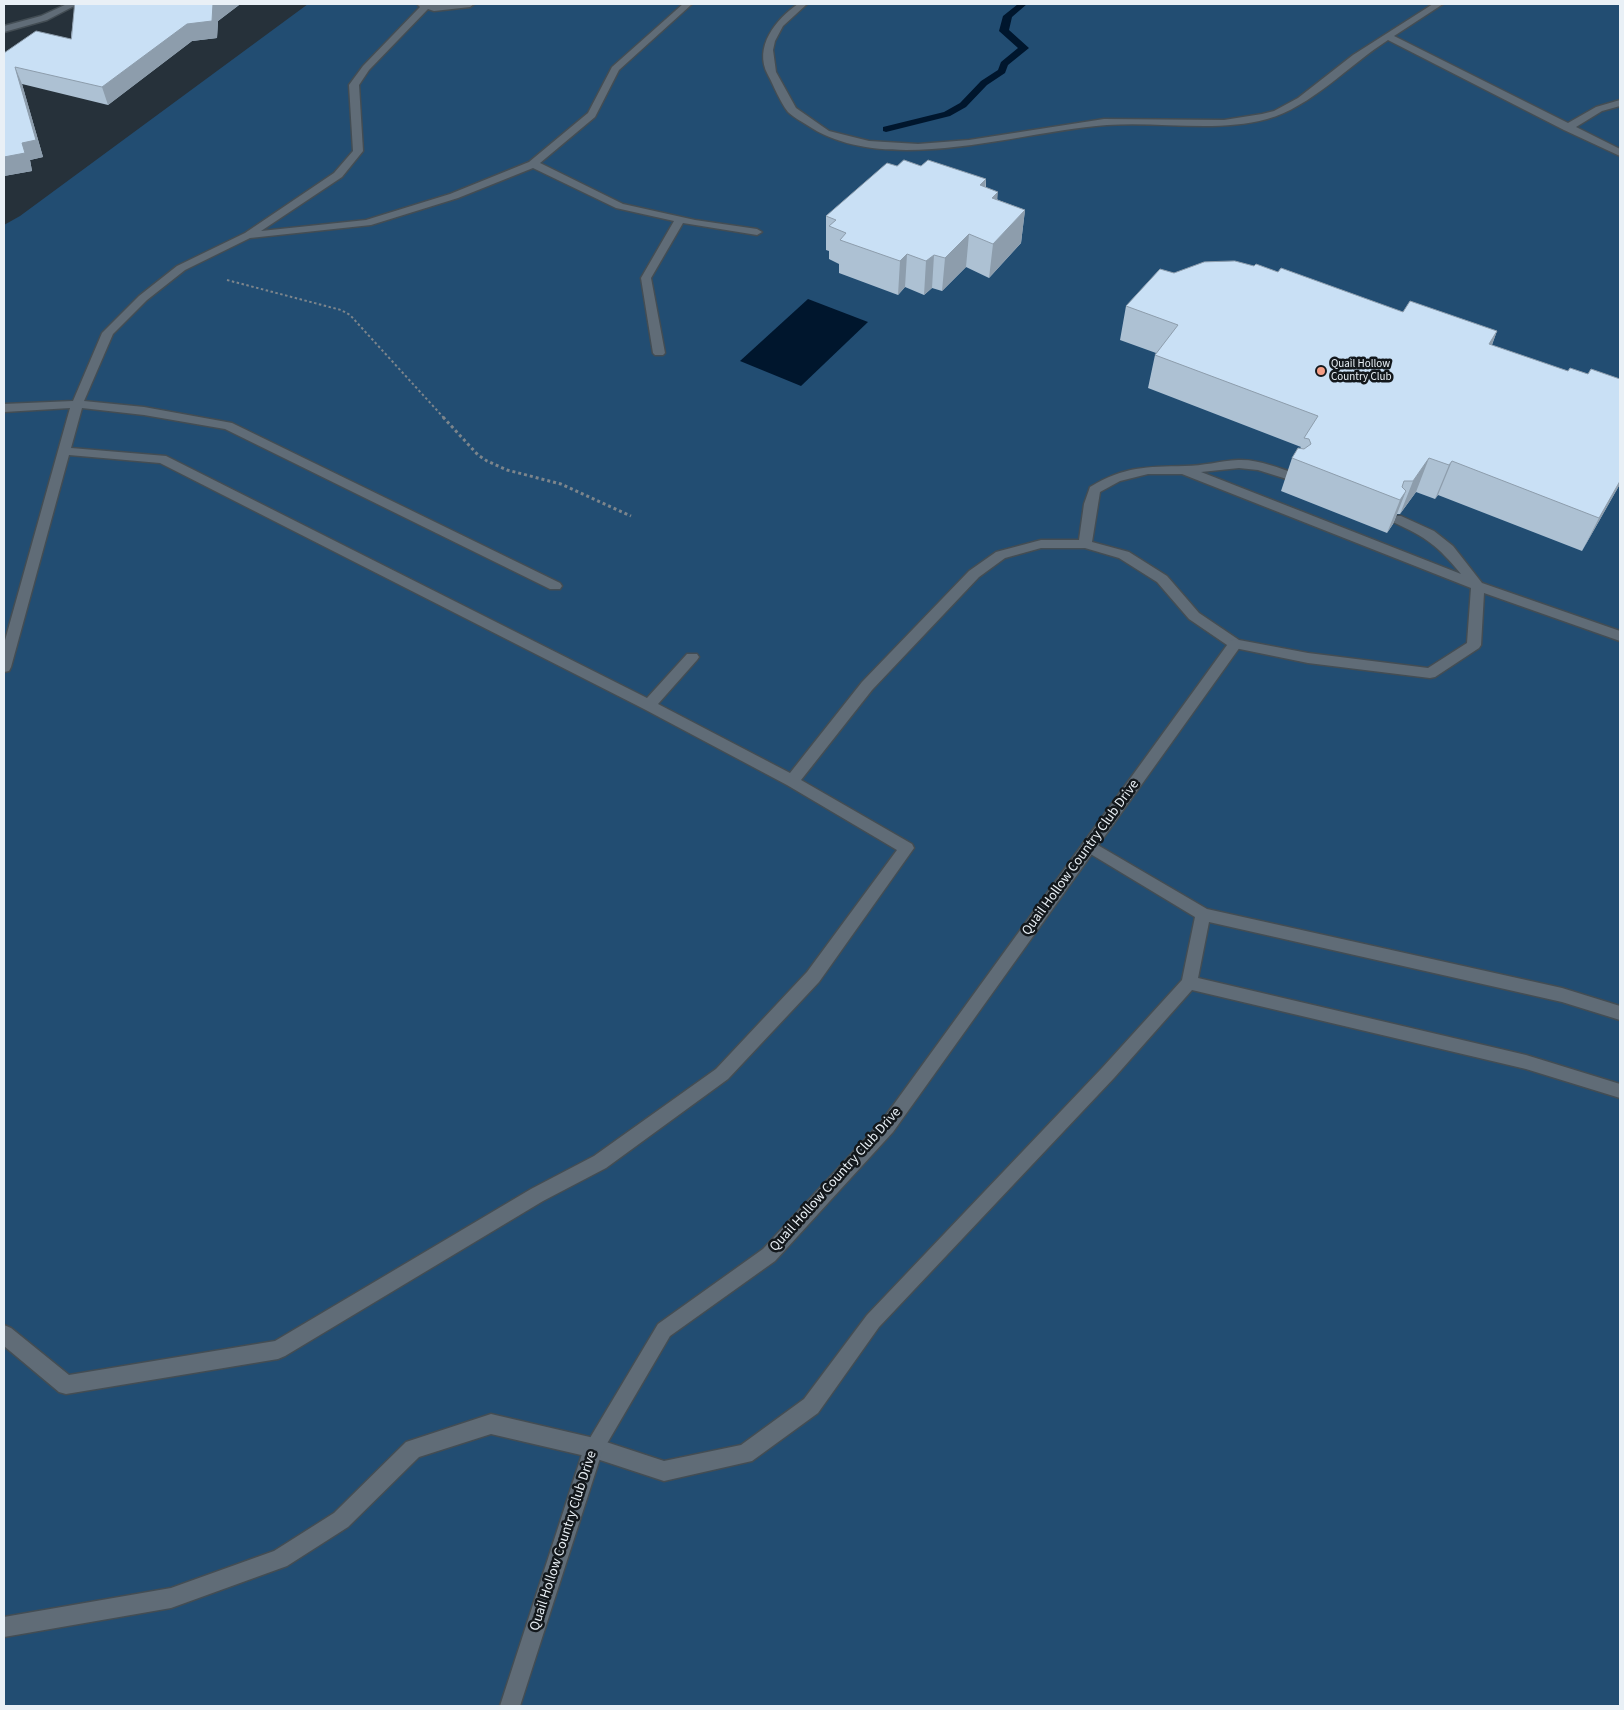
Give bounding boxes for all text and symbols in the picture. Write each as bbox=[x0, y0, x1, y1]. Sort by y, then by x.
place label: Quail Hollow Country Club bbox=[1331, 358, 1392, 384]
marker: Quail Hollow Country Club bbox=[1315, 365, 1327, 377]
street label: Quail Hollow Country Club Drive bbox=[1019, 777, 1143, 939]
street label: Quail Hollow Country Club Drive bbox=[767, 1104, 905, 1256]
street label: Quail Hollow Country Club Drive bbox=[527, 1449, 601, 1633]

